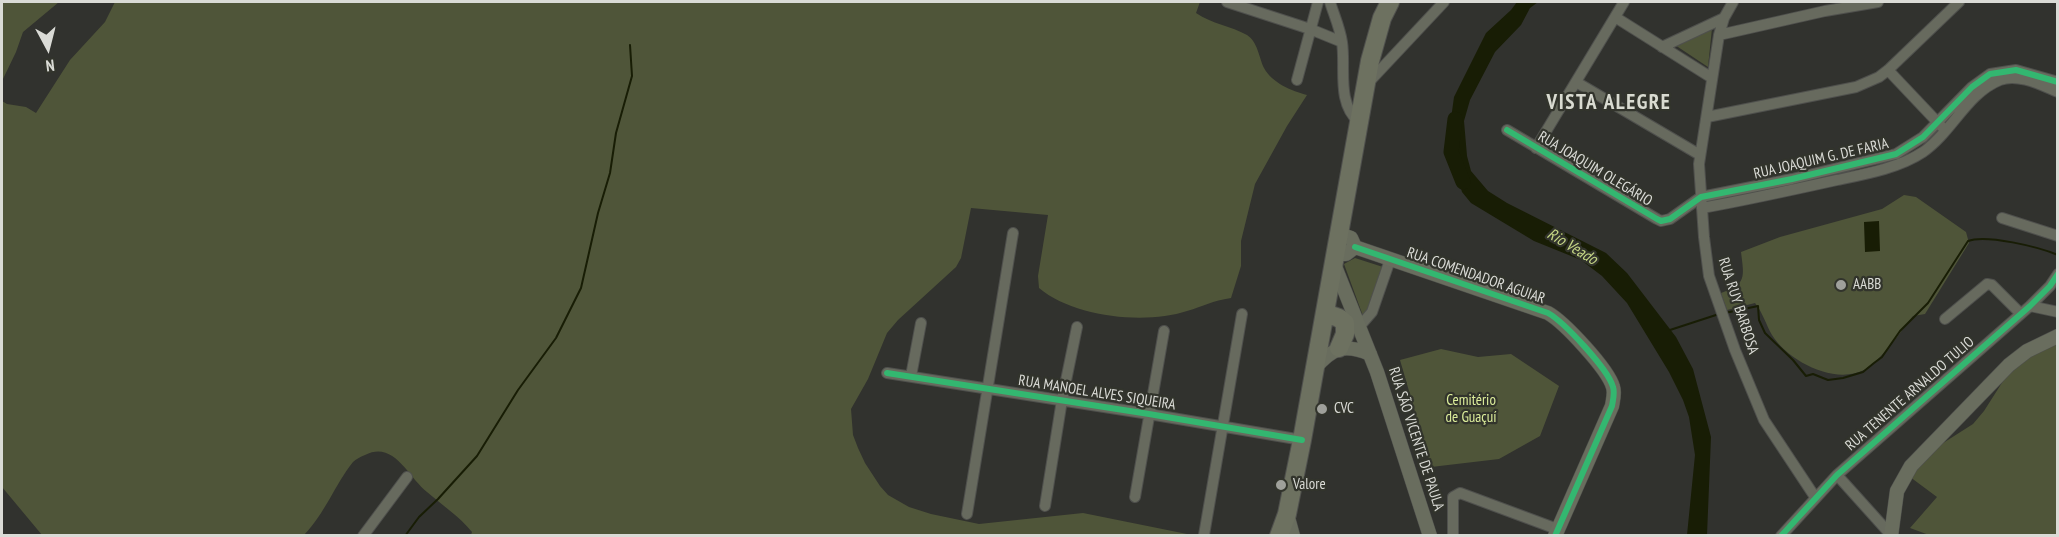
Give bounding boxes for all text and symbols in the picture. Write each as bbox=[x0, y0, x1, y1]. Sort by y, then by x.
north arrow bbox=[18, 18, 78, 78]
text: N bbox=[45, 55, 56, 76]
district label: VISTA ALEGRE bbox=[1547, 90, 1671, 116]
street label: RUA JOAQUIM OLEGÁRIO bbox=[1535, 128, 1655, 210]
street label: RUA JOAQUIM G. DE FARIA bbox=[1752, 135, 1890, 183]
water label: Rio Veado bbox=[1544, 225, 1600, 269]
street label: RUA COMENDADOR AGUIAR bbox=[1405, 244, 1547, 308]
street label: RUA RUY BARBOSA bbox=[1714, 255, 1762, 357]
place label: AABB bbox=[1853, 276, 1881, 294]
marker: AABB bbox=[1834, 278, 1848, 292]
street label: RUA TENENTE ARNALDO TULIO bbox=[1842, 333, 1978, 455]
street label: RUA SÃO VICENTE DE PAULA bbox=[1384, 365, 1448, 513]
street label: RUA MANOEL ALVES SIQUEIRA bbox=[1017, 372, 1177, 414]
park label: Cemitério de Guaçuí bbox=[1446, 392, 1496, 427]
place label: CVC bbox=[1334, 400, 1354, 418]
marker: CVC bbox=[1315, 402, 1329, 416]
place label: Valore bbox=[1293, 476, 1326, 494]
marker: Valore bbox=[1274, 478, 1288, 492]

